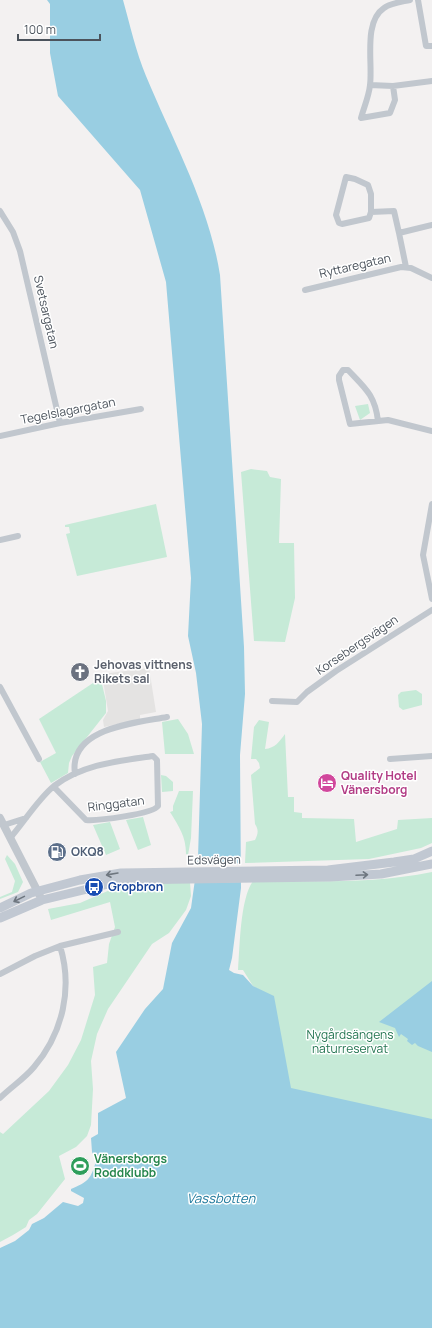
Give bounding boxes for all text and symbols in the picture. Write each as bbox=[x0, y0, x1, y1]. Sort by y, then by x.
scale bar bbox=[18, 16, 100, 42]
text: 100 m bbox=[24, 21, 56, 38]
street label: Ryttaregatan bbox=[317, 249, 392, 282]
street label: Svetsargatan bbox=[30, 274, 63, 350]
street label: Tegelslagargatan bbox=[19, 393, 117, 428]
street label: Korsebergsvägen bbox=[312, 611, 401, 678]
place label: Jehovas vittnens Rikets sal bbox=[94, 656, 193, 687]
church icon: Jehovas vittnens Rikets sal bbox=[69, 661, 91, 683]
place label: Quality Hotel Vänersborg bbox=[341, 767, 417, 798]
hotel icon: Quality Hotel Vänersborg bbox=[316, 772, 338, 794]
street label: Ringgatan bbox=[87, 792, 145, 815]
fuel station icon: OKQ8 bbox=[46, 841, 68, 863]
place label: OKQ8 bbox=[71, 843, 104, 860]
street label: Edsvägen bbox=[187, 851, 241, 868]
one-way arrow bbox=[106, 871, 119, 879]
one-way arrow bbox=[355, 871, 368, 878]
bus stop icon: Gropbron bbox=[83, 876, 105, 898]
place label: Gropbron bbox=[108, 878, 163, 895]
one-way arrow bbox=[13, 896, 25, 903]
park label: Nygårdsängens naturreservat bbox=[307, 1026, 393, 1057]
place label: Vänersborgs Roddklubb bbox=[94, 1150, 167, 1181]
sports icon: Vänersborgs Roddklubb bbox=[69, 1155, 91, 1177]
water label: Vassbotten bbox=[187, 1189, 256, 1207]

